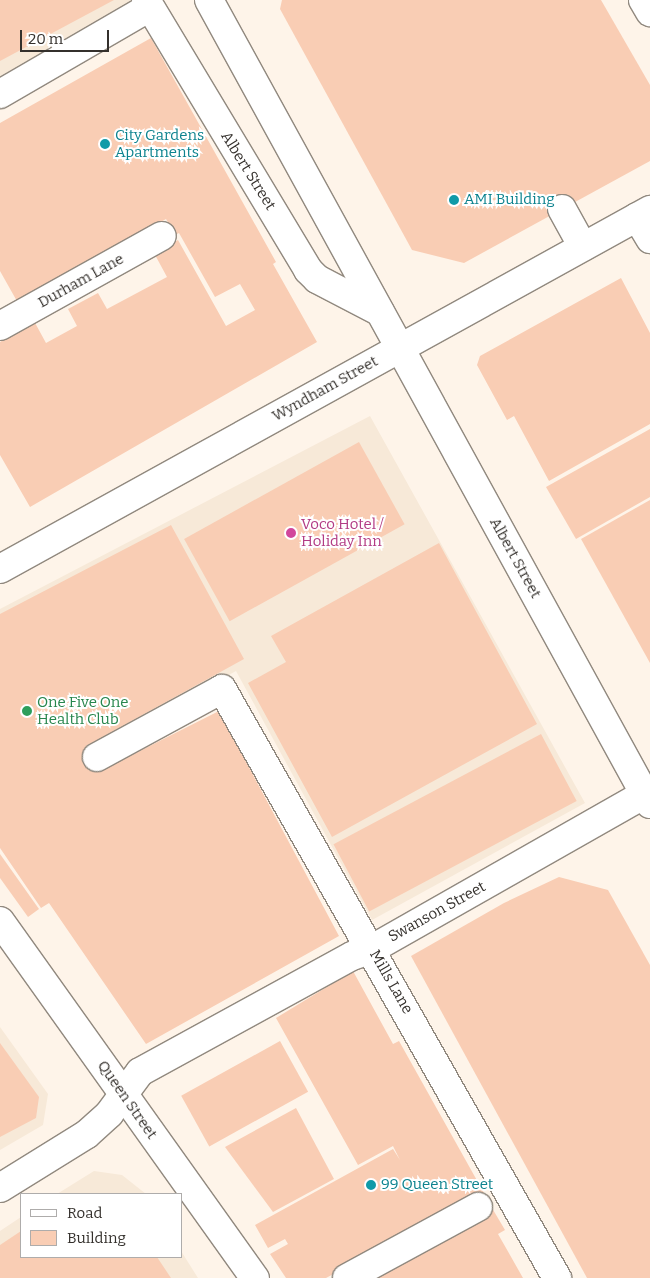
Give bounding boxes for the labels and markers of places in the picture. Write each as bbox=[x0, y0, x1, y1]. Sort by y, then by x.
place label: City Gardens Apartments bbox=[115, 126, 204, 161]
marker: City Gardens Apartments bbox=[99, 138, 111, 150]
place label: AMI Building bbox=[464, 191, 555, 209]
marker: AMI Building bbox=[448, 194, 460, 206]
place label: Voco Hotel / Holiday Inn bbox=[301, 515, 384, 550]
marker: Voco Hotel / Holiday Inn bbox=[285, 527, 297, 539]
place label: One Five One Health Club bbox=[37, 693, 128, 728]
marker: One Five One Health Club bbox=[21, 705, 33, 717]
place label: 99 Queen Street bbox=[381, 1176, 493, 1194]
marker: 99 Queen Street bbox=[365, 1179, 377, 1191]

